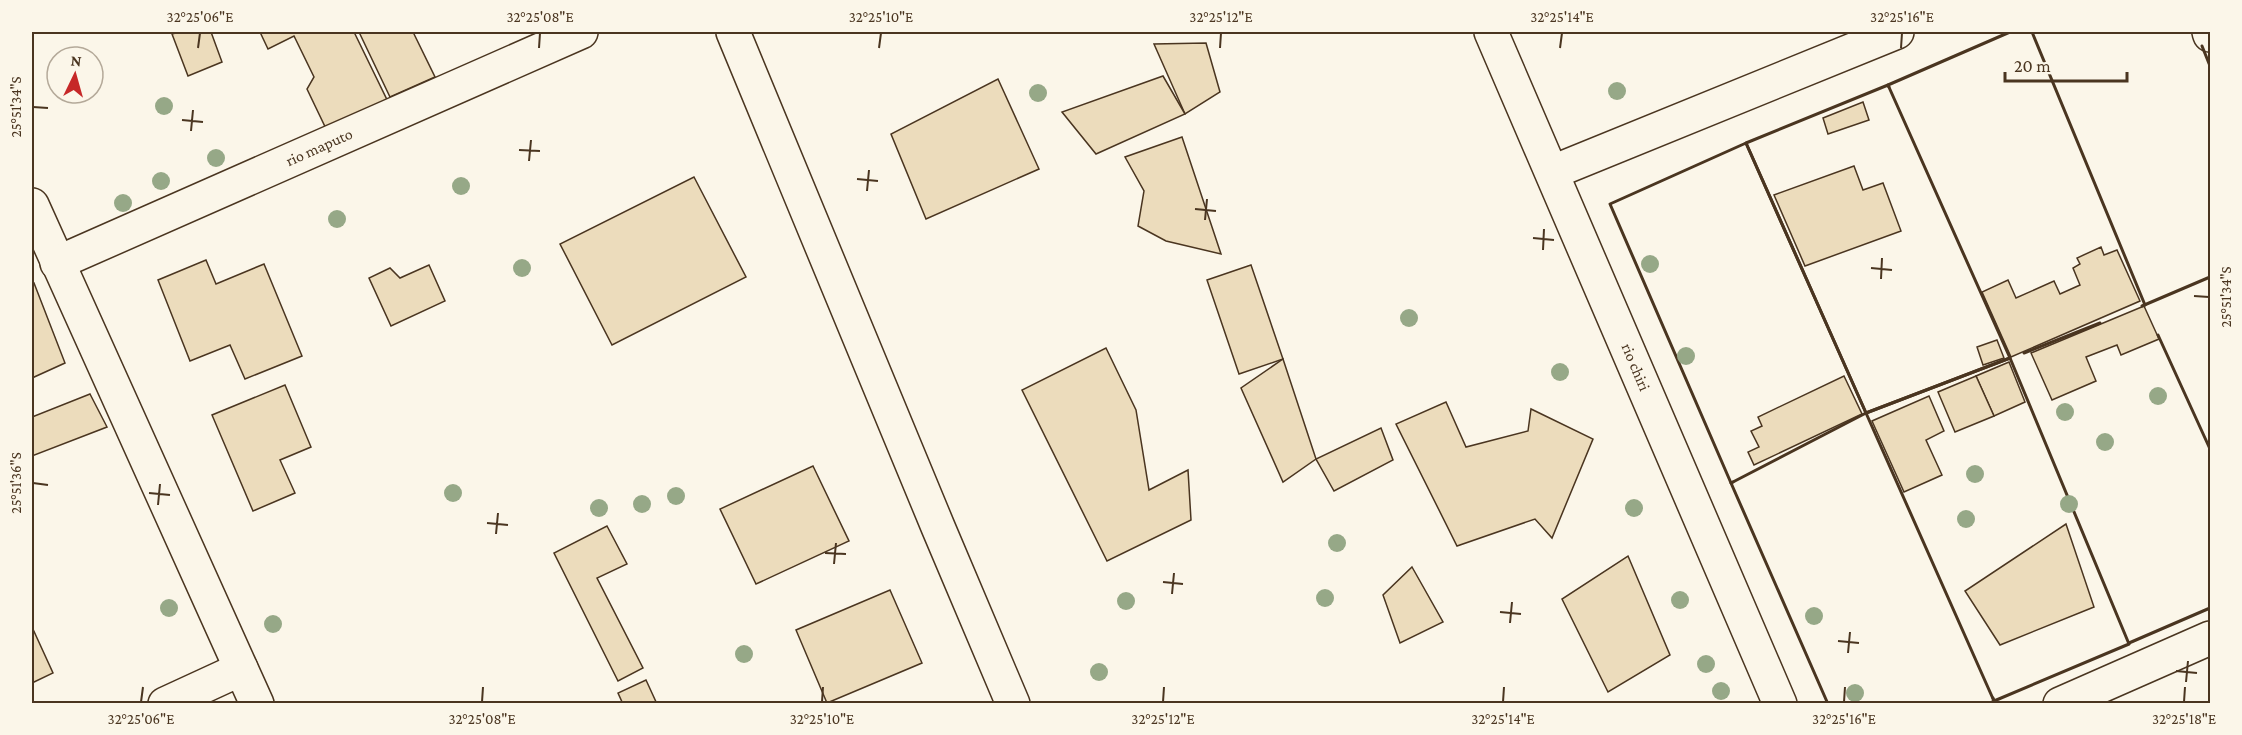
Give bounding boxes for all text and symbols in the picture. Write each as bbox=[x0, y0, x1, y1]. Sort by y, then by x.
text: 32°25'06"E bbox=[167, 9, 233, 25]
text: 32°25'08"E bbox=[506, 9, 574, 25]
text: 32°25'10"E bbox=[849, 9, 913, 25]
text: 32°25'12"E bbox=[1189, 9, 1253, 25]
text: 32°25'14"E bbox=[1530, 9, 1594, 25]
text: 32°25'16"E bbox=[1870, 9, 1934, 25]
north arrow bbox=[45, 45, 105, 105]
scale bar bbox=[2005, 45, 2126, 83]
text: N bbox=[70, 52, 83, 70]
text: 20 m bbox=[2014, 56, 2051, 76]
text: 25°51'34"S bbox=[8, 76, 24, 138]
street label: rio maputo bbox=[283, 125, 355, 170]
text: 25°51'34"S bbox=[2218, 266, 2234, 328]
street label: rio chiri bbox=[1618, 341, 1654, 393]
text: 25°51'36"S bbox=[8, 452, 24, 514]
text: 32°25'06"E bbox=[108, 711, 174, 727]
text: 32°25'08"E bbox=[448, 711, 516, 727]
text: 32°25'10"E bbox=[790, 711, 854, 727]
text: 32°25'12"E bbox=[1131, 711, 1195, 727]
text: 32°25'14"E bbox=[1471, 711, 1535, 727]
text: 32°25'16"E bbox=[1812, 711, 1876, 727]
text: 32°25'18"E bbox=[2152, 711, 2216, 727]

